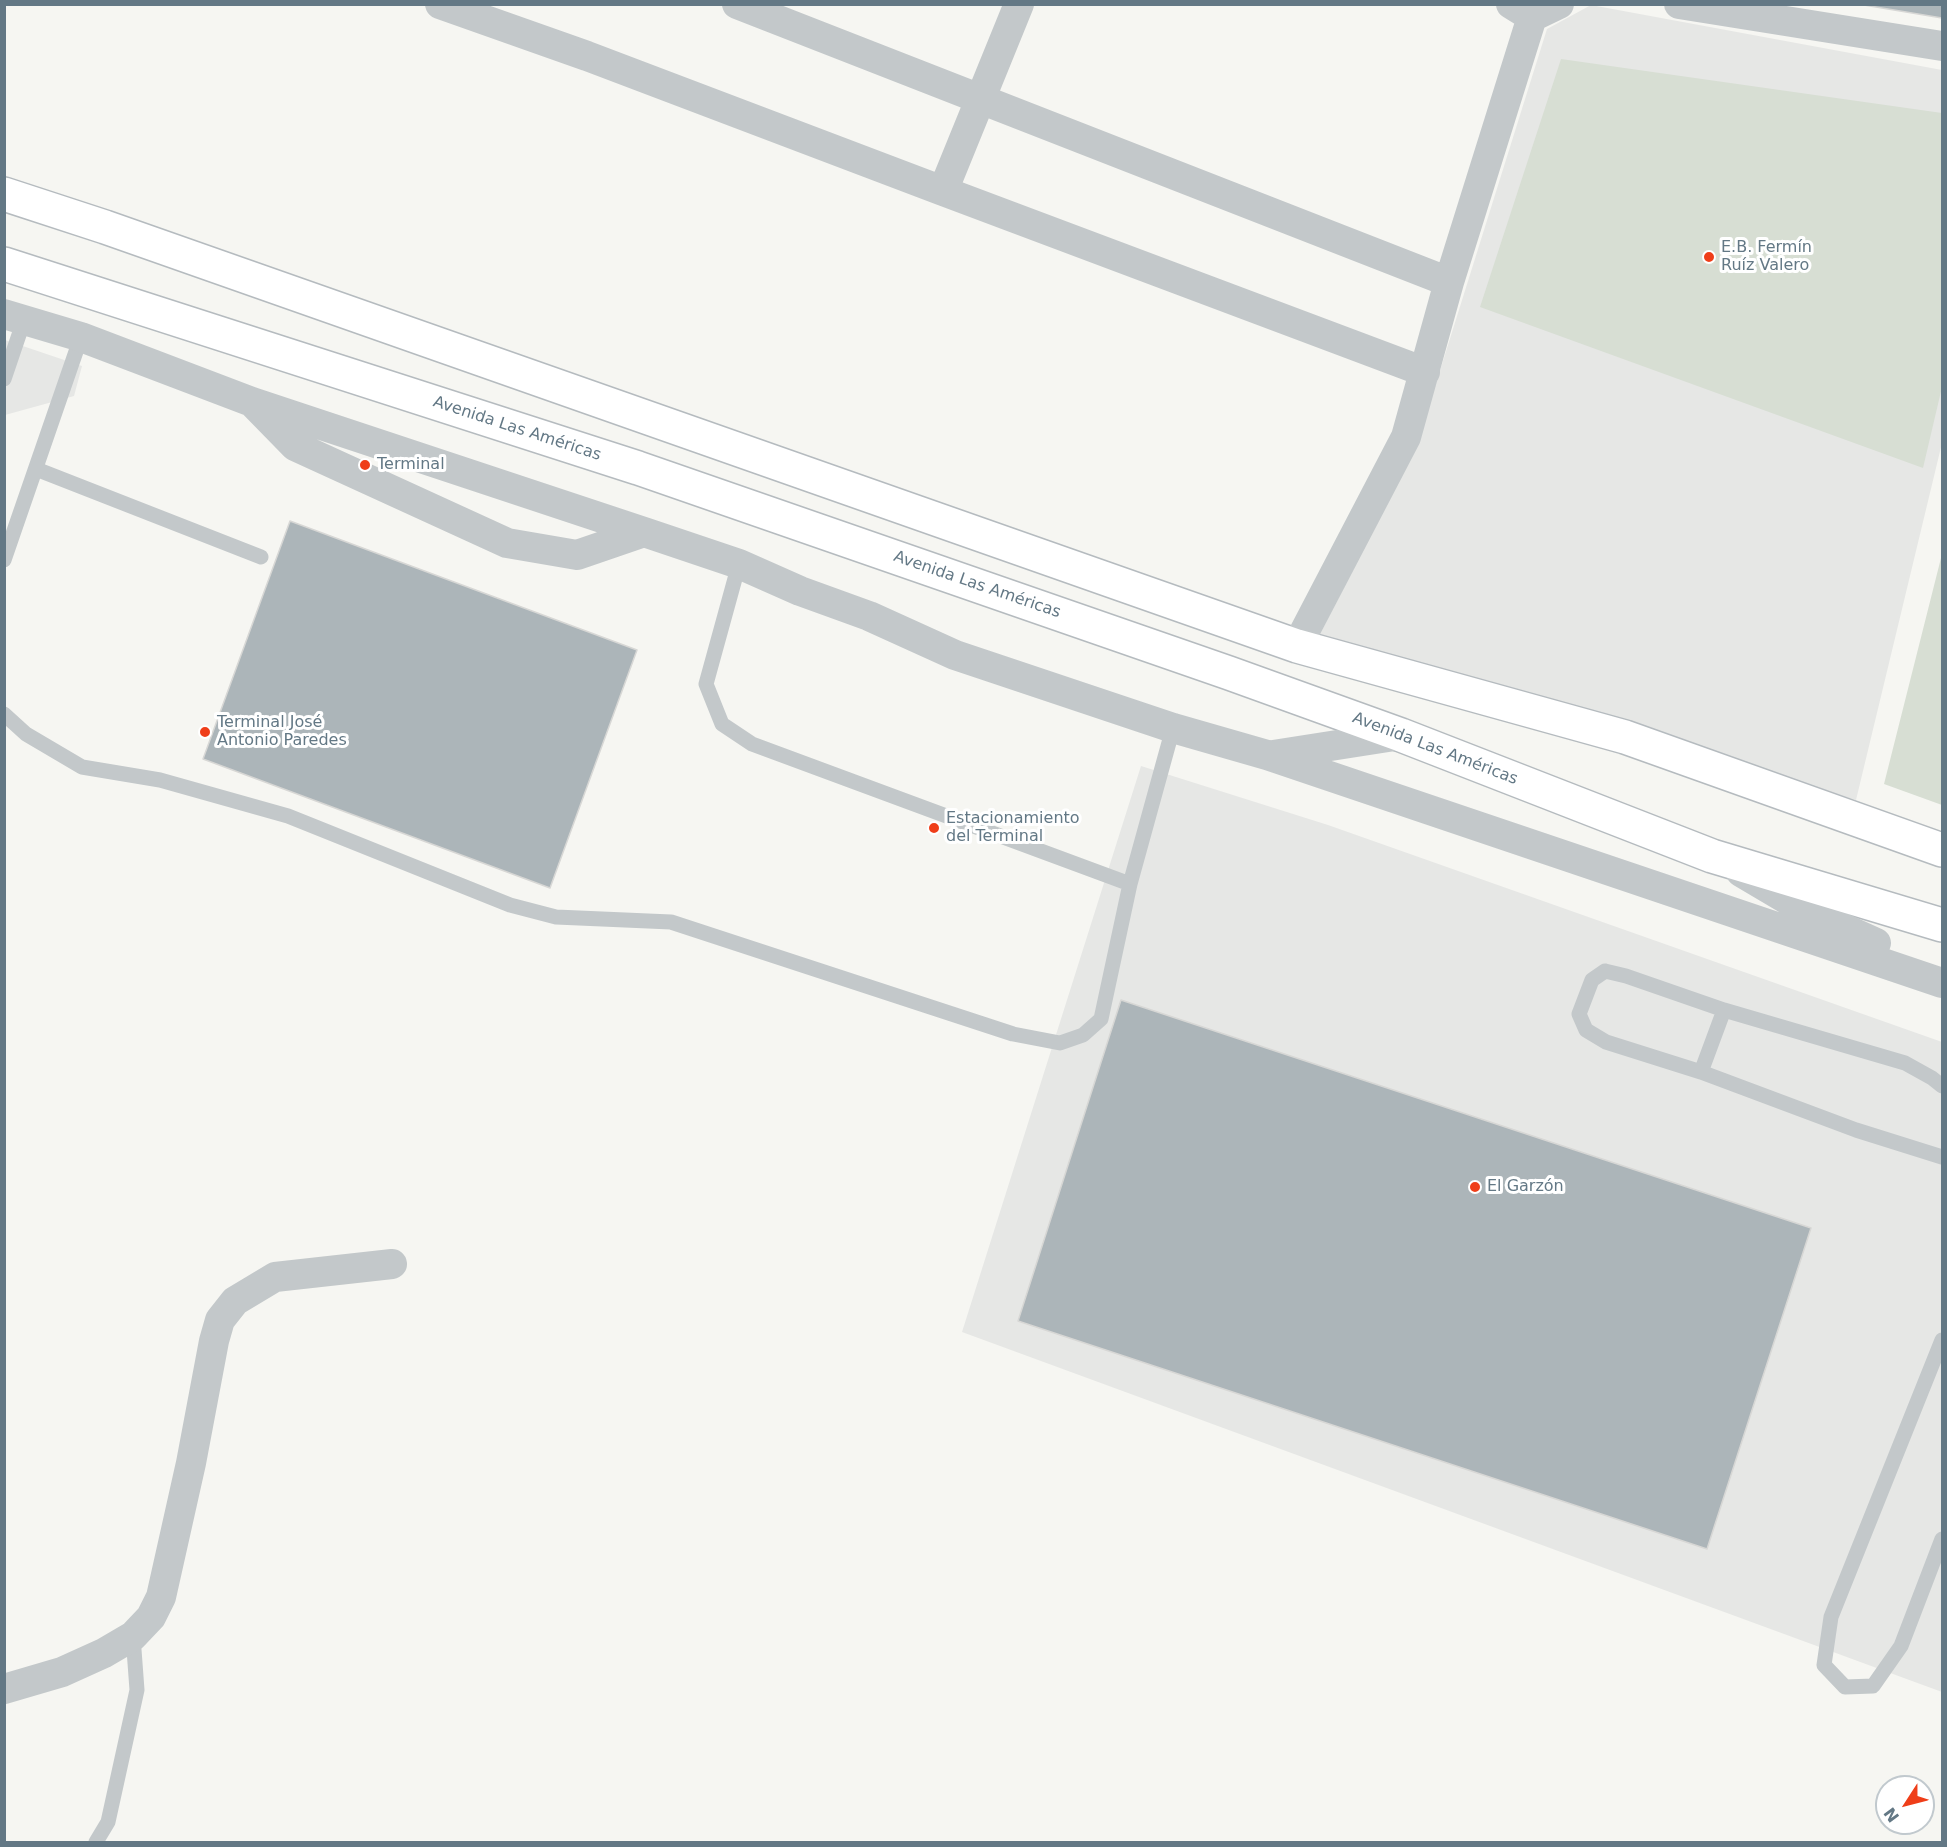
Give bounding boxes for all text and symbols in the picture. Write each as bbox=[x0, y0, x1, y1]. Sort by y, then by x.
place label: E.B. Fermín Ruíz Valero bbox=[1721, 238, 1812, 276]
marker: E.B. Fermín Ruíz Valero bbox=[1702, 250, 1716, 264]
street label: Avenida Las Américas bbox=[431, 393, 603, 465]
place label: Terminal bbox=[377, 455, 445, 475]
marker: Terminal bbox=[358, 458, 372, 472]
street label: Avenida Las Américas bbox=[891, 547, 1063, 623]
street label: Avenida Las Américas bbox=[1350, 709, 1520, 789]
place label: Terminal José Antonio Paredes bbox=[217, 713, 347, 751]
marker: Terminal José Antonio Paredes bbox=[198, 725, 212, 739]
place label: Estacionamiento del Terminal bbox=[946, 809, 1080, 847]
marker: Estacionamiento del Terminal bbox=[927, 821, 941, 835]
place label: El Garzón bbox=[1487, 1177, 1564, 1197]
marker: El Garzón bbox=[1468, 1180, 1482, 1194]
north arrow bbox=[1875, 1775, 1935, 1835]
text: N bbox=[1880, 1804, 1903, 1826]

